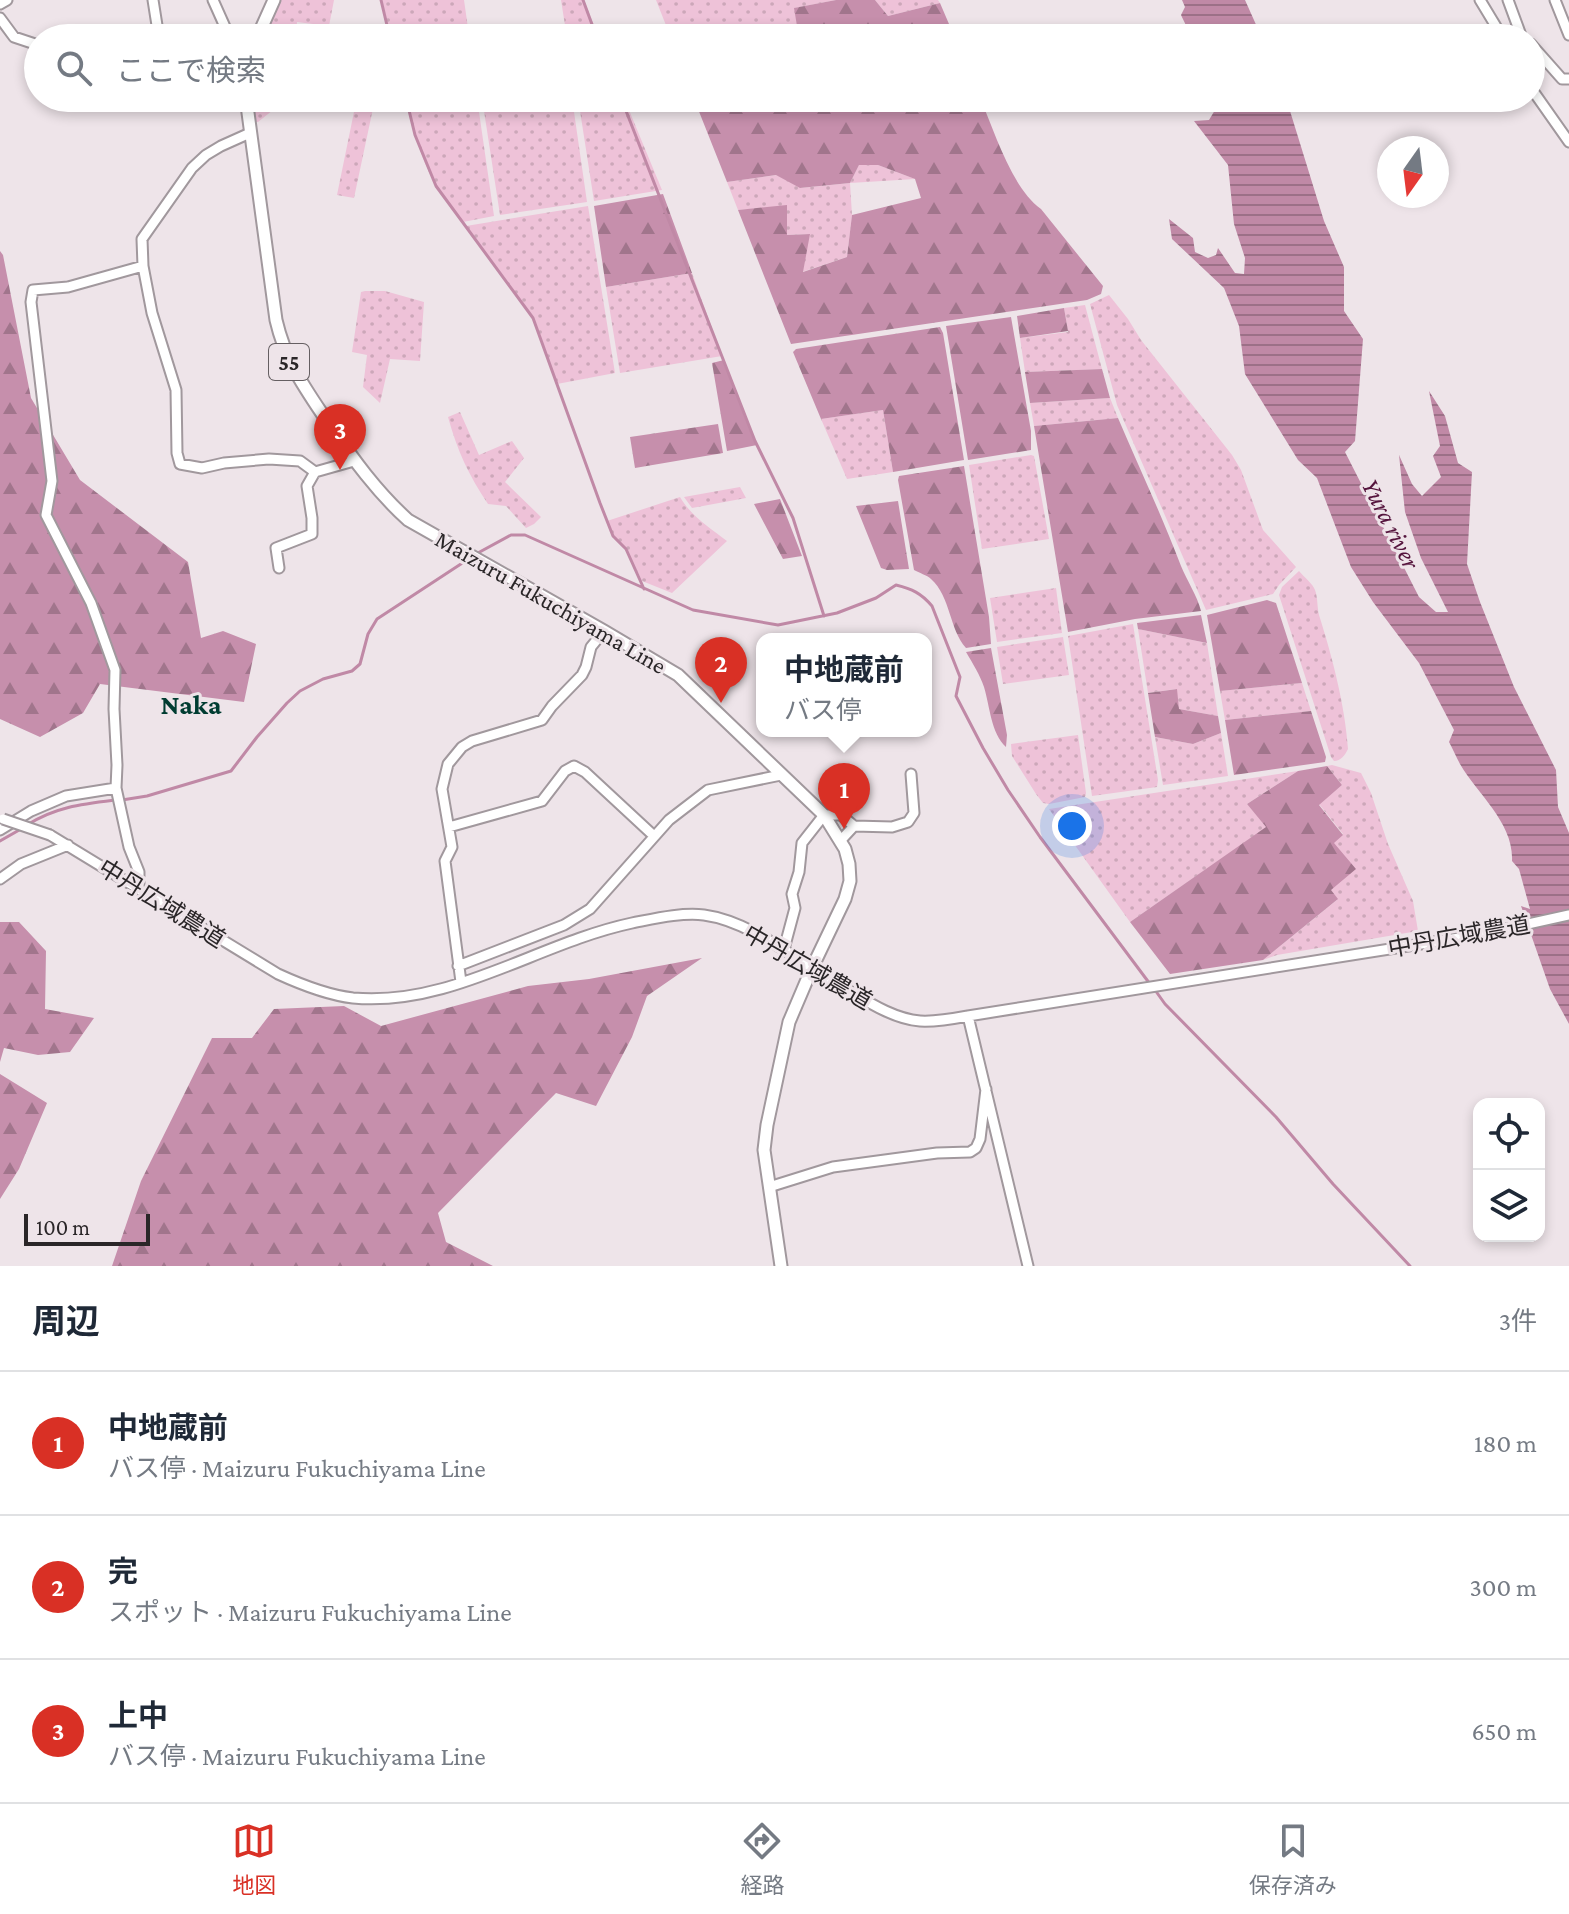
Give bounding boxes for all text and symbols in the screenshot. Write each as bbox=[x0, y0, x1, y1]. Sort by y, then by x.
search box bbox=[24, 24, 1545, 112]
icon: search bbox=[52, 46, 96, 90]
text: ここで検索 bbox=[116, 54, 266, 87]
north arrow bbox=[1377, 136, 1449, 208]
road number: 55 bbox=[269, 344, 309, 380]
pin: 3 bbox=[314, 404, 366, 470]
water label: Yura river bbox=[1356, 474, 1426, 575]
street label: Maizuru Fukuchiyama Line bbox=[431, 525, 671, 679]
popup bbox=[756, 633, 932, 737]
pin: 2 bbox=[695, 637, 747, 703]
text: 中地蔵前 bbox=[784, 653, 904, 686]
district label: Naka bbox=[160, 689, 222, 720]
text: バス停 bbox=[784, 696, 862, 725]
pin: 1 bbox=[818, 763, 870, 829]
your location bbox=[1052, 806, 1092, 846]
street label: 中丹広域農道 bbox=[94, 853, 230, 953]
street label: 中丹広域農道 bbox=[1386, 910, 1532, 962]
street label: 中丹広域農道 bbox=[739, 919, 877, 1015]
map controls bbox=[1473, 1098, 1545, 1242]
button: locate bbox=[1473, 1098, 1545, 1170]
button: layers bbox=[1473, 1170, 1545, 1242]
scale bar bbox=[24, 1210, 150, 1246]
text: 100 m bbox=[36, 1215, 90, 1240]
text: 周辺 bbox=[32, 1303, 100, 1340]
text: 3件 bbox=[1499, 1307, 1537, 1336]
text: 中地蔵前 bbox=[108, 1411, 228, 1444]
text: 1 bbox=[53, 1429, 63, 1458]
text: 180 m bbox=[1474, 1429, 1537, 1458]
text: バス停 · Maizuru Fukuchiyama Line bbox=[108, 1454, 486, 1483]
text: 完 bbox=[108, 1555, 138, 1588]
text: 2 bbox=[51, 1573, 65, 1602]
text: 300 m bbox=[1469, 1573, 1537, 1602]
text: スポット · Maizuru Fukuchiyama Line bbox=[108, 1598, 512, 1627]
text: 上中 bbox=[108, 1699, 168, 1732]
text: 3 bbox=[52, 1717, 64, 1746]
text: 650 m bbox=[1471, 1717, 1537, 1746]
text: バス停 · Maizuru Fukuchiyama Line bbox=[108, 1742, 486, 1771]
tab: 地図 bbox=[232, 1819, 276, 1899]
tab: 経路 bbox=[740, 1819, 785, 1899]
tab: 保存済み bbox=[1249, 1819, 1337, 1899]

